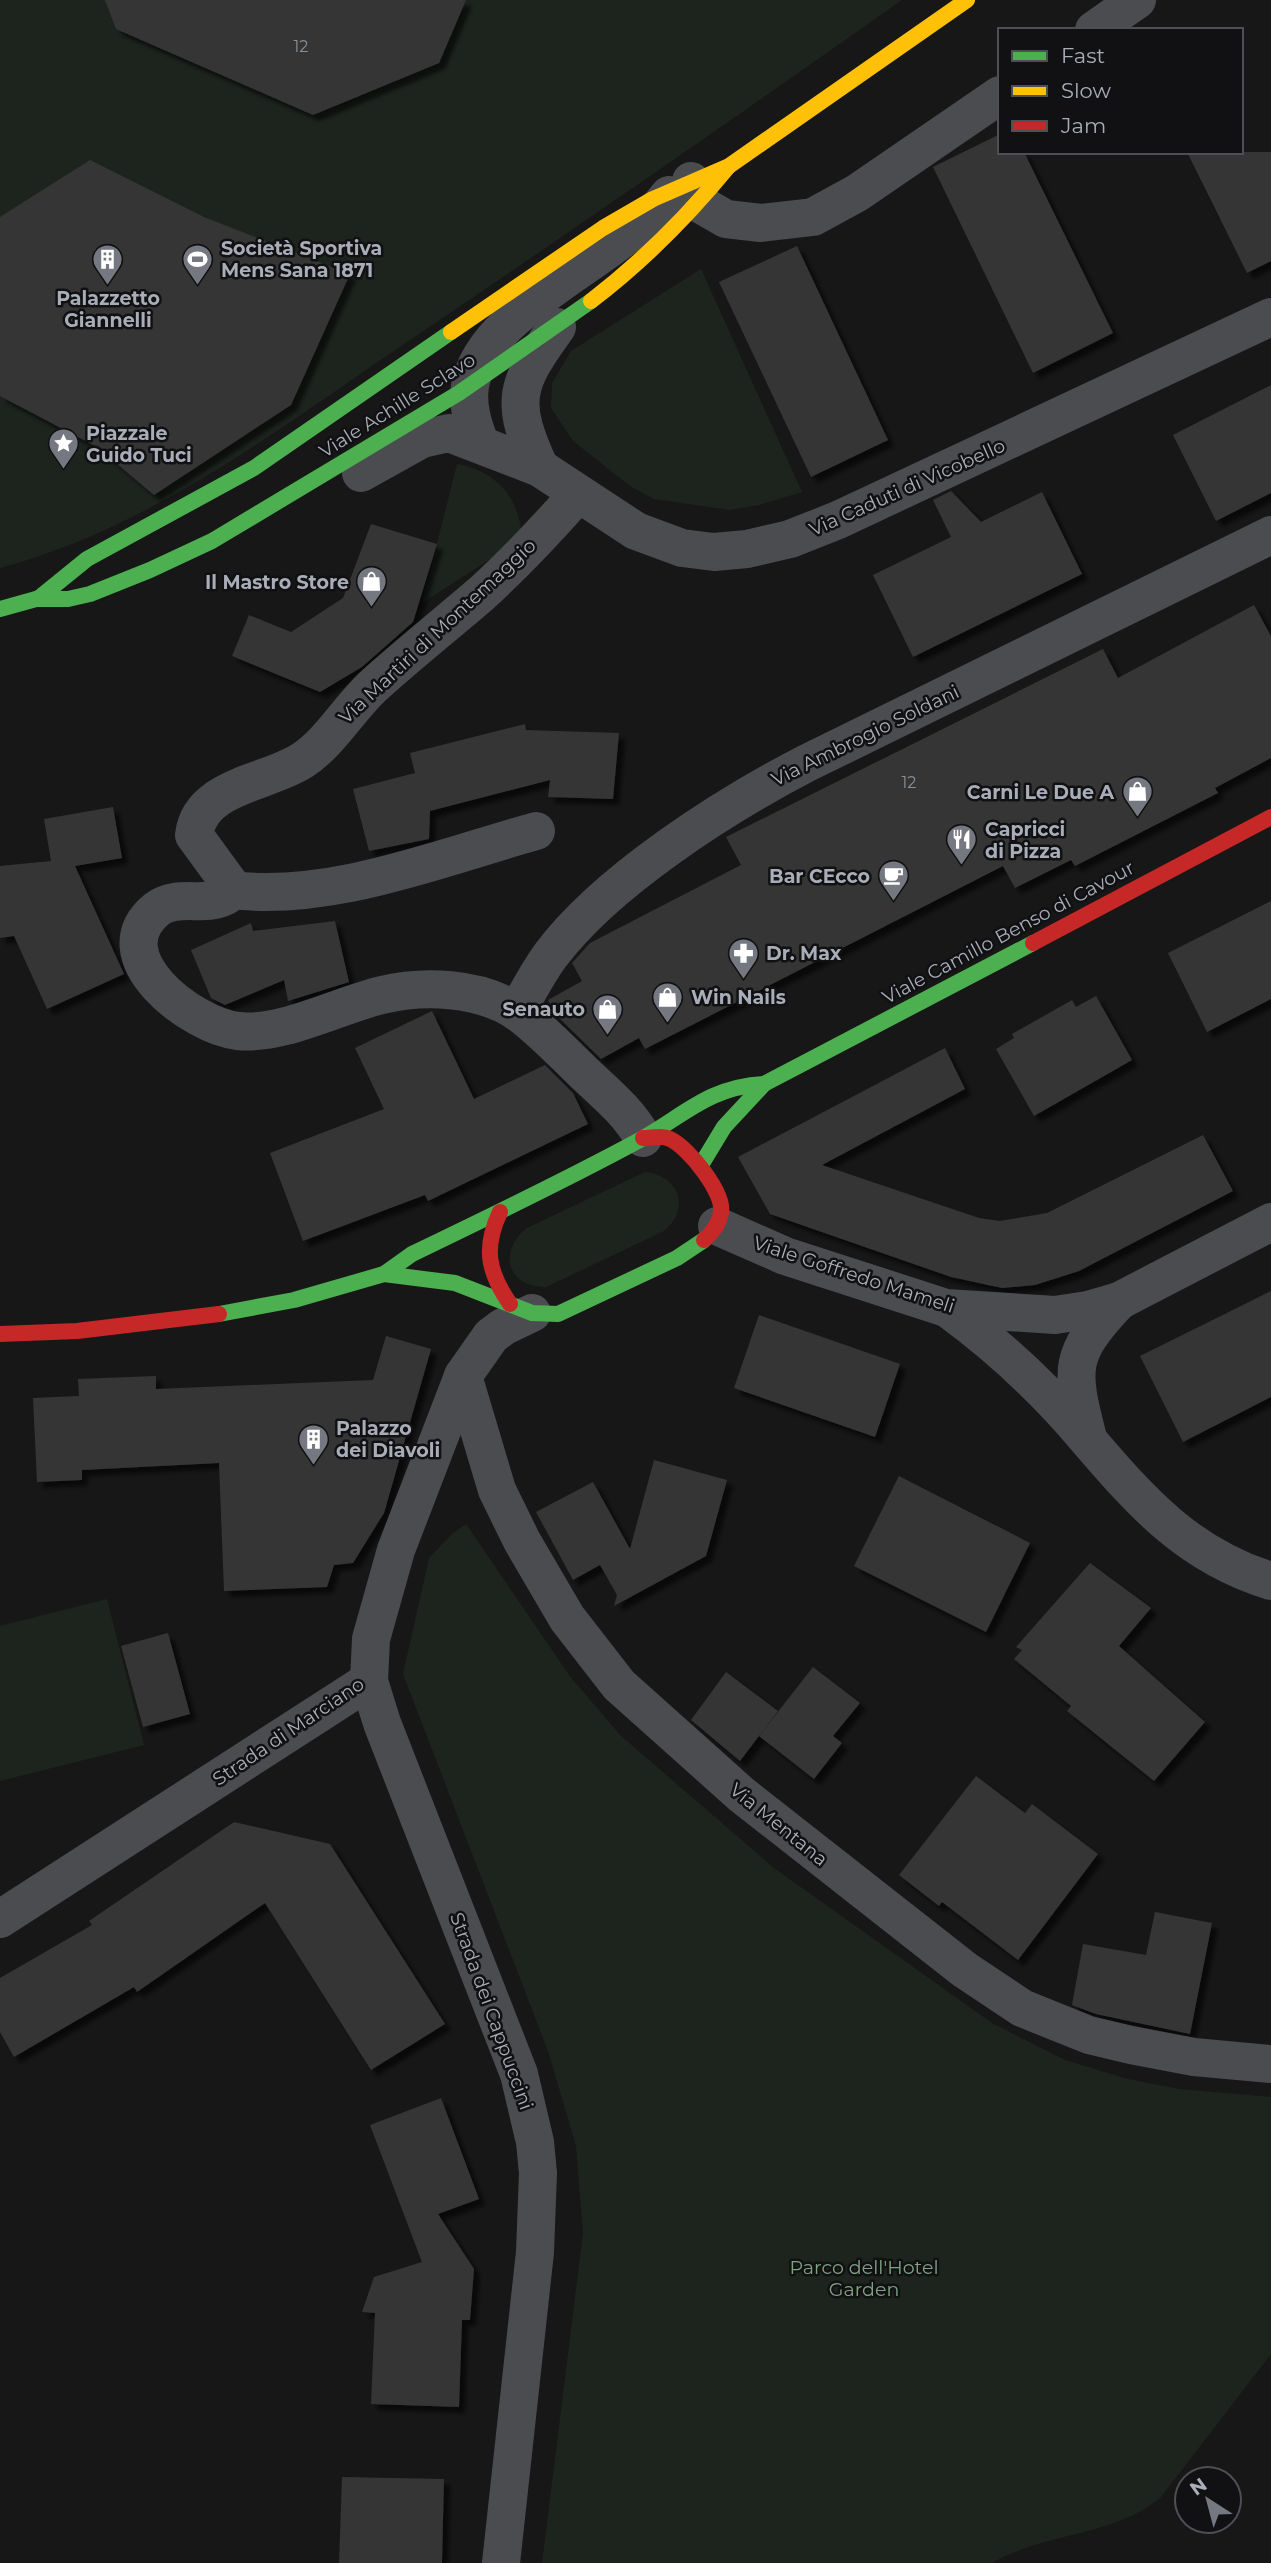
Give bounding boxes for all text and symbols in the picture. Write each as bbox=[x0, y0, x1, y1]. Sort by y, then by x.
legend bbox=[998, 28, 1243, 154]
house number: 12 bbox=[294, 37, 308, 56]
text: Fast bbox=[1061, 43, 1105, 68]
text: Slow bbox=[1061, 78, 1111, 103]
text: Jam bbox=[1060, 113, 1106, 138]
place label: Società Sportiva Mens Sana 1871 bbox=[221, 237, 382, 282]
building icon: Palazzetto Giannelli bbox=[91, 242, 125, 286]
sports icon: Società Sportiva Mens Sana 1871 bbox=[181, 242, 215, 286]
place label: Palazzetto Giannelli bbox=[56, 287, 160, 332]
street label: Viale Achille Sclavo bbox=[315, 348, 480, 463]
place label: Piazzale Guido Tuci bbox=[86, 422, 192, 467]
place icon: Piazzale Guido Tuci bbox=[46, 427, 80, 471]
street label: Via Caduti di Vicobello bbox=[806, 434, 1009, 541]
street label: Via Martiri di Montemaggio bbox=[334, 534, 541, 729]
shop icon: Il Mastro Store bbox=[355, 565, 389, 609]
place label: Il Mastro Store bbox=[205, 571, 349, 594]
street label: Via Ambrogio Soldani bbox=[768, 680, 963, 791]
house number: 12 bbox=[902, 773, 916, 792]
shop icon: Carni Le Due A bbox=[1120, 775, 1154, 819]
place label: Carni Le Due A bbox=[967, 781, 1114, 804]
place label: Capricci di Pizza bbox=[985, 818, 1065, 863]
restaurant icon: Capricci di Pizza bbox=[945, 823, 979, 867]
street label: Viale Camillo Benso di Cavour bbox=[878, 856, 1138, 1009]
cafe icon: Bar CEcco bbox=[876, 859, 910, 903]
place label: Bar CEcco bbox=[769, 865, 870, 888]
pharmacy icon: Dr. Max bbox=[726, 936, 760, 980]
place label: Dr. Max bbox=[766, 942, 842, 965]
shop icon: Win Nails bbox=[651, 980, 685, 1024]
place label: Win Nails bbox=[691, 986, 786, 1009]
shop icon: Senauto bbox=[591, 992, 625, 1036]
place label: Senauto bbox=[503, 998, 585, 1021]
street label: Viale Goffredo Mameli bbox=[750, 1231, 957, 1318]
place label: Palazzo dei Diavoli bbox=[336, 1417, 440, 1462]
building icon: Palazzo dei Diavoli bbox=[296, 1422, 330, 1466]
street label: Strada di Marciano bbox=[208, 1672, 369, 1791]
street label: Via Mentana bbox=[725, 1778, 832, 1871]
street label: Strada dei Cappuccini bbox=[445, 1909, 538, 2113]
park label: Parco dell'Hotel Garden bbox=[789, 2256, 939, 2301]
north arrow bbox=[1173, 2465, 1243, 2535]
text: N bbox=[1185, 2473, 1211, 2500]

